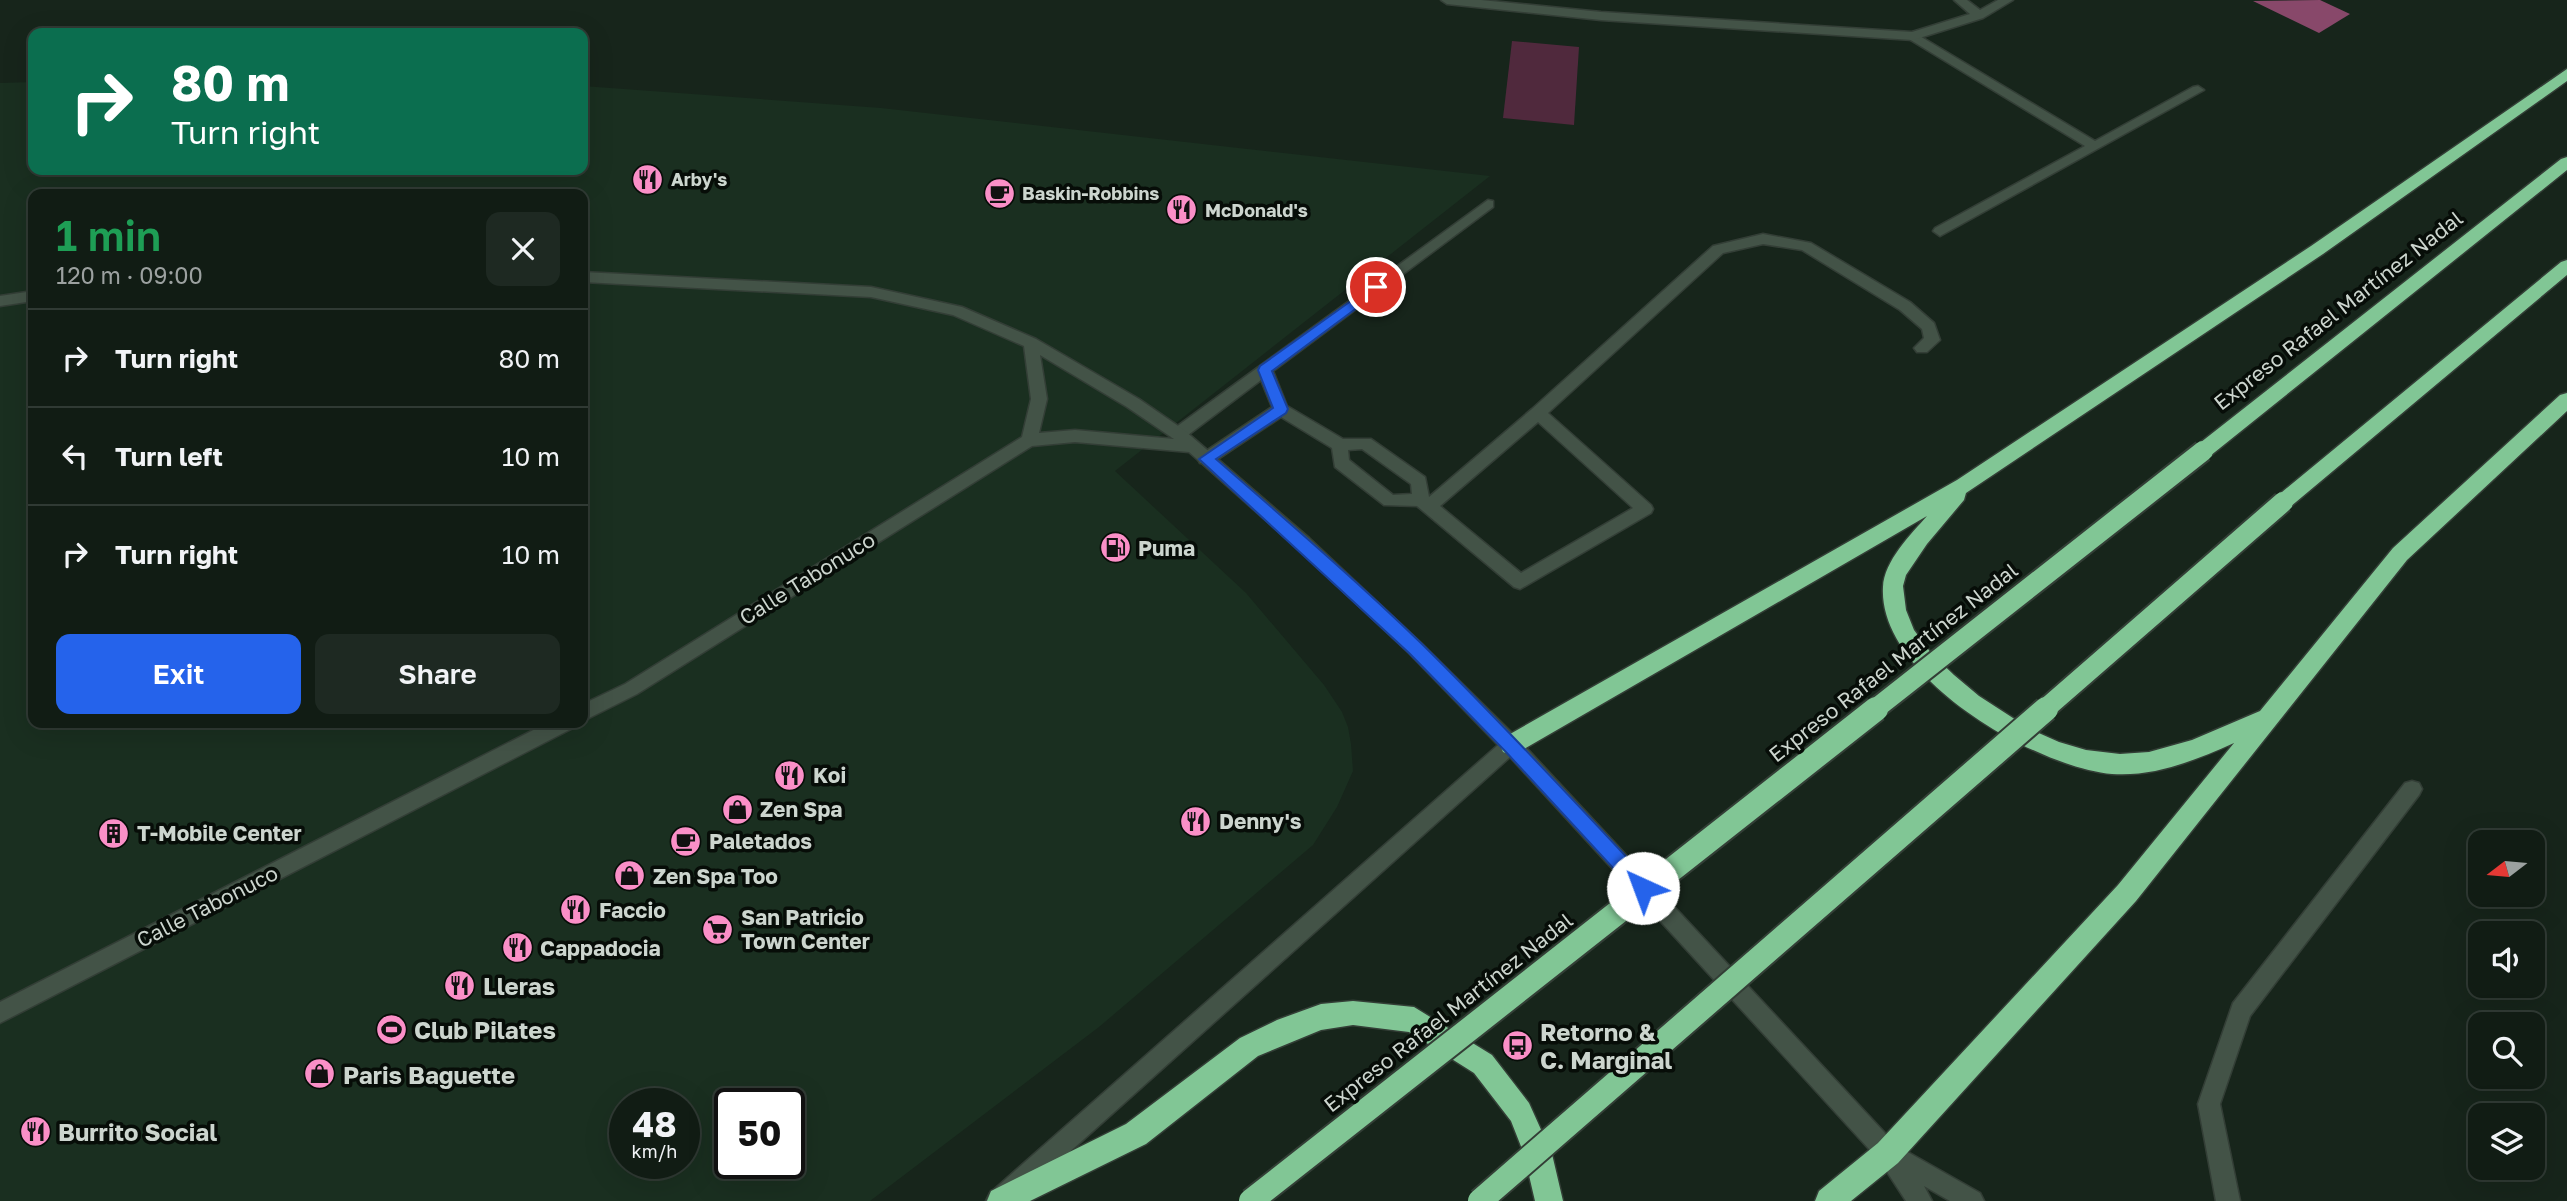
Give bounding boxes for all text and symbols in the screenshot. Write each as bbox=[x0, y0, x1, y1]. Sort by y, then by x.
text: 80 m bbox=[171, 53, 289, 112]
icon: right bbox=[56, 56, 147, 147]
text: Turn right bbox=[171, 113, 320, 151]
restaurant icon: Arby's bbox=[631, 162, 665, 196]
place label: Arby's bbox=[671, 168, 727, 190]
cafe icon: Baskin-Robbins bbox=[982, 176, 1016, 210]
place label: Baskin-Robbins bbox=[1022, 182, 1159, 204]
restaurant icon: McDonald's bbox=[1165, 193, 1199, 227]
place label: McDonald's bbox=[1205, 199, 1308, 221]
street label: Expreso Rafael Martínez Nadal bbox=[2208, 205, 2468, 415]
text: 1 min bbox=[56, 210, 161, 260]
button: close bbox=[486, 212, 560, 286]
pin bbox=[1346, 257, 1406, 317]
text: 120 m · 09:00 bbox=[56, 261, 203, 289]
icon: arrive bbox=[1357, 268, 1395, 306]
icon: right bbox=[56, 339, 94, 377]
text: Turn right bbox=[115, 343, 238, 374]
text: 80 m bbox=[499, 343, 560, 374]
icon: left bbox=[56, 437, 94, 475]
text: Turn left bbox=[115, 441, 223, 472]
text: 10 m bbox=[502, 441, 560, 472]
street label: Calle Tabonuco bbox=[734, 526, 880, 630]
fuel station icon: Puma bbox=[1098, 531, 1132, 565]
icon: right bbox=[56, 535, 94, 573]
place label: Puma bbox=[1138, 535, 1195, 561]
text: Turn right bbox=[115, 539, 238, 570]
text: 10 m bbox=[502, 539, 560, 570]
street label: Expreso Rafael Martínez Nadal bbox=[1763, 557, 2023, 767]
button: Exit bbox=[56, 634, 301, 714]
button: Share bbox=[315, 634, 560, 714]
restaurant icon: Koi bbox=[773, 758, 807, 792]
place label: Koi bbox=[813, 762, 846, 788]
shop icon: Zen Spa bbox=[720, 792, 754, 826]
place label: Zen Spa bbox=[760, 796, 843, 822]
restaurant icon: Denny's bbox=[1179, 804, 1213, 838]
place label: Denny's bbox=[1219, 808, 1302, 834]
building icon: T-Mobile Center bbox=[97, 816, 131, 850]
place label: T-Mobile Center bbox=[137, 820, 302, 846]
cafe icon: Paletados bbox=[669, 824, 703, 858]
place label: Paletados bbox=[709, 828, 812, 854]
north arrow bbox=[2468, 830, 2544, 906]
map controls bbox=[2468, 830, 2545, 1180]
position arrow bbox=[1606, 851, 1680, 925]
street label: Calle Tabonuco bbox=[132, 859, 282, 953]
shop icon: Zen Spa Too bbox=[613, 859, 647, 893]
place label: Zen Spa Too bbox=[653, 863, 778, 889]
restaurant icon: Faccio bbox=[559, 893, 593, 927]
place label: Faccio bbox=[599, 897, 666, 923]
place label: San Patricio Town Center bbox=[741, 904, 870, 954]
street label: Expreso Rafael Martínez Nadal bbox=[1318, 907, 1578, 1117]
supermarket icon: San Patricio Town Center bbox=[701, 912, 735, 946]
button: sound bbox=[2468, 921, 2545, 998]
restaurant icon: Cappadocia bbox=[500, 931, 534, 965]
place label: Cappadocia bbox=[540, 935, 661, 961]
restaurant icon: Lleras bbox=[443, 968, 477, 1002]
place label: Lleras bbox=[483, 971, 555, 1000]
sports icon: Club Pilates bbox=[374, 1012, 408, 1046]
button: search bbox=[2468, 1012, 2545, 1089]
place label: Club Pilates bbox=[414, 1015, 556, 1044]
place label: Retorno & C. Marginal bbox=[1540, 1017, 1672, 1074]
bus stop icon: Retorno & C. Marginal bbox=[1500, 1028, 1534, 1062]
shop icon: Paris Baguette bbox=[303, 1057, 337, 1091]
place label: Paris Baguette bbox=[343, 1060, 515, 1089]
speed limit sign: 50 bbox=[714, 1088, 805, 1179]
text: 48 bbox=[632, 1103, 677, 1145]
button: layers bbox=[2468, 1103, 2545, 1180]
restaurant icon: Burrito Social bbox=[18, 1114, 52, 1148]
place label: Burrito Social bbox=[58, 1117, 217, 1146]
text: km/h bbox=[632, 1140, 677, 1162]

